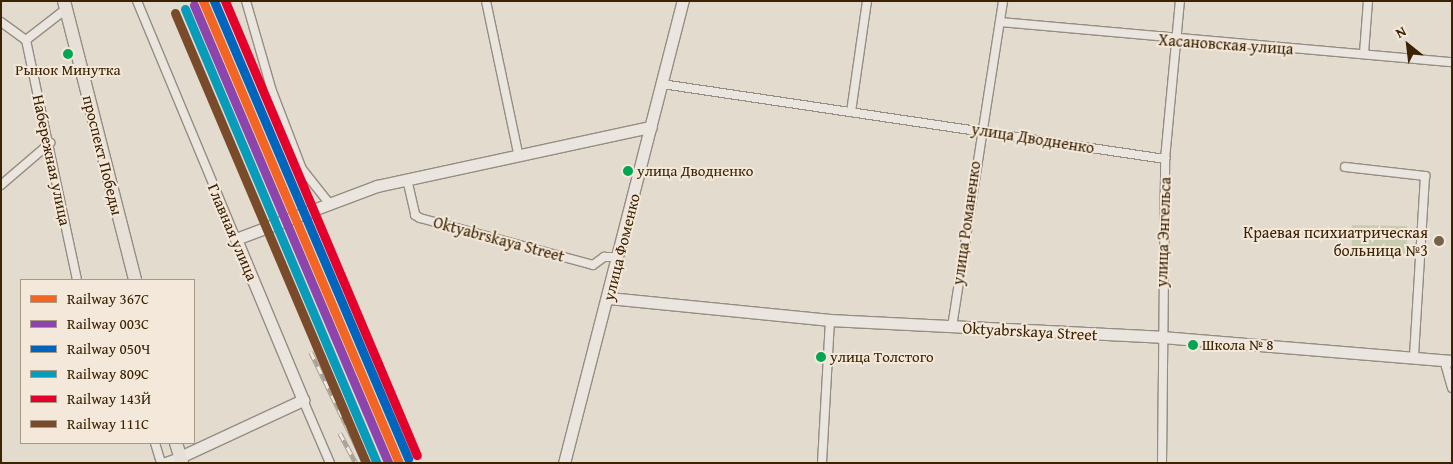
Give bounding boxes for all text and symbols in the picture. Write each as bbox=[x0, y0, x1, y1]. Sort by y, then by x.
north arrow bbox=[1383, 20, 1433, 70]
text: N bbox=[1392, 21, 1410, 43]
street label: Хасановская улица bbox=[1158, 30, 1294, 58]
marker: Рынок Минутка bbox=[63, 49, 73, 59]
place label: Рынок Минутка bbox=[15, 61, 121, 79]
street label: Набережная улица bbox=[29, 93, 75, 227]
street label: проспект Победы bbox=[79, 93, 127, 217]
street label: улица Дводненко bbox=[970, 119, 1096, 157]
street label: улица Романенко bbox=[948, 160, 984, 286]
place label: улица Дводненко bbox=[637, 162, 753, 180]
marker: улица Дводненко bbox=[623, 166, 633, 176]
street label: улица Энгельса bbox=[1151, 176, 1175, 288]
street label: Главная улица bbox=[204, 181, 262, 283]
street label: улица Фоменко bbox=[598, 191, 644, 303]
street label: Oktyabrskaya Street bbox=[431, 212, 567, 266]
place label: Краевая психиатрическая больница №3 bbox=[1243, 222, 1428, 260]
marker: Краевая психиатрическая больница №3 bbox=[1432, 234, 1446, 248]
legend bbox=[20, 279, 195, 444]
text: Railway 367С bbox=[67, 288, 149, 309]
text: Railway 003С bbox=[67, 313, 149, 334]
street label: Oktyabrskaya Street bbox=[962, 318, 1098, 344]
place label: Школа № 8 bbox=[1202, 336, 1273, 354]
text: Railway 050Ч bbox=[67, 338, 150, 359]
marker: Школа № 8 bbox=[1188, 340, 1198, 350]
place label: улица Толстого bbox=[830, 348, 934, 366]
marker: улица Толстого bbox=[816, 352, 826, 362]
text: Railway 809С bbox=[67, 363, 149, 384]
text: Railway 143Й bbox=[67, 388, 151, 409]
text: Railway 111С bbox=[67, 413, 149, 434]

